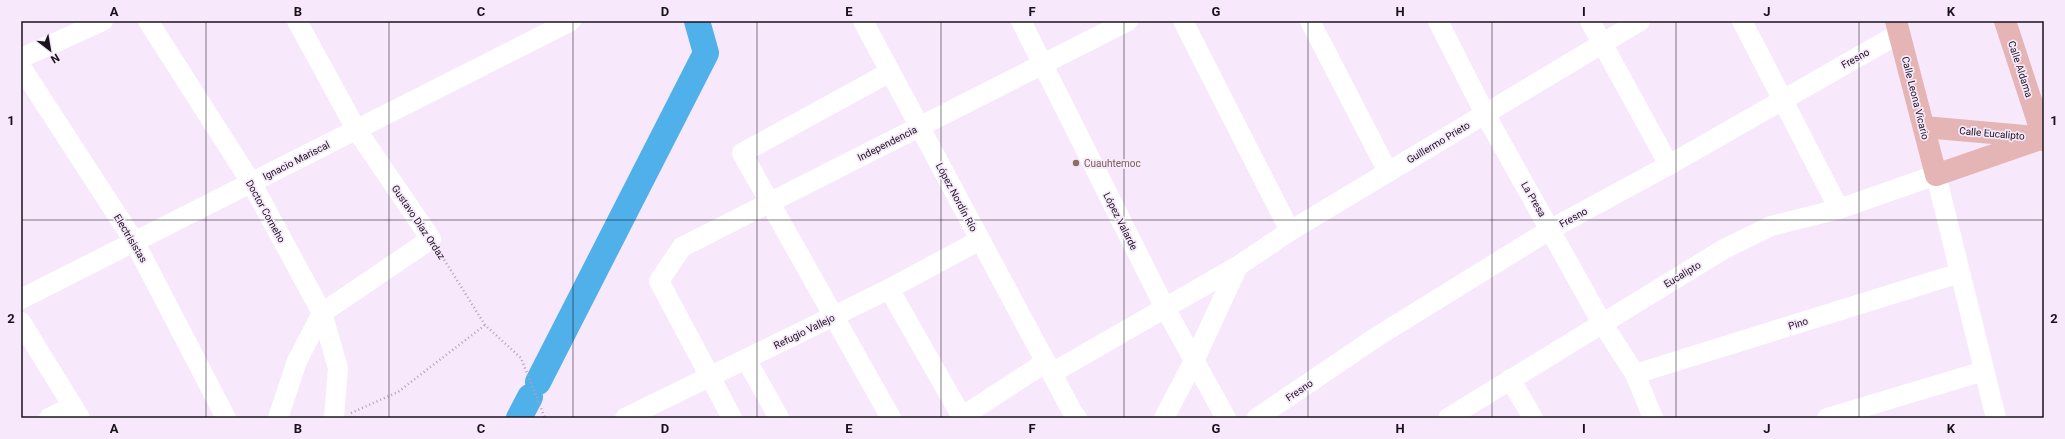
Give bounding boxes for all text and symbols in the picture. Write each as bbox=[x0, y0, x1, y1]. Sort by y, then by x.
text: A bbox=[110, 4, 119, 19]
text: B bbox=[294, 4, 302, 19]
text: C bbox=[477, 4, 486, 19]
text: D bbox=[661, 4, 669, 19]
text: E bbox=[845, 4, 853, 19]
text: F bbox=[1028, 4, 1036, 19]
text: G bbox=[1212, 4, 1221, 19]
text: H bbox=[1395, 4, 1405, 19]
text: I bbox=[1582, 4, 1586, 19]
text: J bbox=[1763, 4, 1771, 19]
text: K bbox=[1947, 4, 1956, 19]
north arrow bbox=[30, 30, 70, 70]
street label: Calle Aldama bbox=[2006, 39, 2035, 99]
street label: Fresno bbox=[1839, 46, 1871, 71]
text: N bbox=[48, 51, 62, 66]
street label: Calle Leona Vicario bbox=[1900, 55, 1931, 141]
text: 1 bbox=[7, 113, 15, 128]
text: 1 bbox=[2050, 113, 2058, 128]
street label: Guillermo Prieto bbox=[1405, 119, 1472, 166]
street label: Independencia bbox=[856, 124, 919, 163]
street label: Calle Eucalipto bbox=[1959, 125, 2025, 142]
street label: Ignacio Mariscal bbox=[261, 139, 331, 182]
marker: Cuauhtemoc bbox=[1071, 158, 1081, 168]
place label: Cuauhtemoc bbox=[1084, 158, 1141, 169]
street label: López Nordín Río bbox=[934, 161, 979, 234]
street label: Doctor Corneho bbox=[244, 178, 287, 245]
street label: La Presa bbox=[1519, 180, 1548, 219]
street label: Gustavo Díaz Ordaz bbox=[390, 183, 448, 262]
street label: López Valarde bbox=[1101, 191, 1140, 252]
street label: Fresno bbox=[1557, 205, 1589, 230]
street label: Electrisistas bbox=[112, 212, 149, 264]
street label: Eucalipto bbox=[1662, 259, 1703, 290]
text: 2 bbox=[7, 311, 15, 326]
text: 2 bbox=[2050, 311, 2058, 326]
street label: Refugio Vallejo bbox=[772, 312, 837, 351]
street label: Pino bbox=[1787, 315, 1810, 332]
street label: Fresno bbox=[1284, 377, 1315, 403]
text: A bbox=[110, 421, 119, 436]
text: B bbox=[294, 421, 302, 436]
text: C bbox=[477, 421, 486, 436]
text: D bbox=[661, 421, 669, 436]
text: E bbox=[845, 421, 853, 436]
text: F bbox=[1028, 421, 1036, 436]
text: G bbox=[1212, 421, 1221, 436]
text: H bbox=[1395, 421, 1405, 436]
text: I bbox=[1582, 421, 1586, 436]
text: J bbox=[1763, 421, 1771, 436]
text: K bbox=[1947, 421, 1956, 436]

